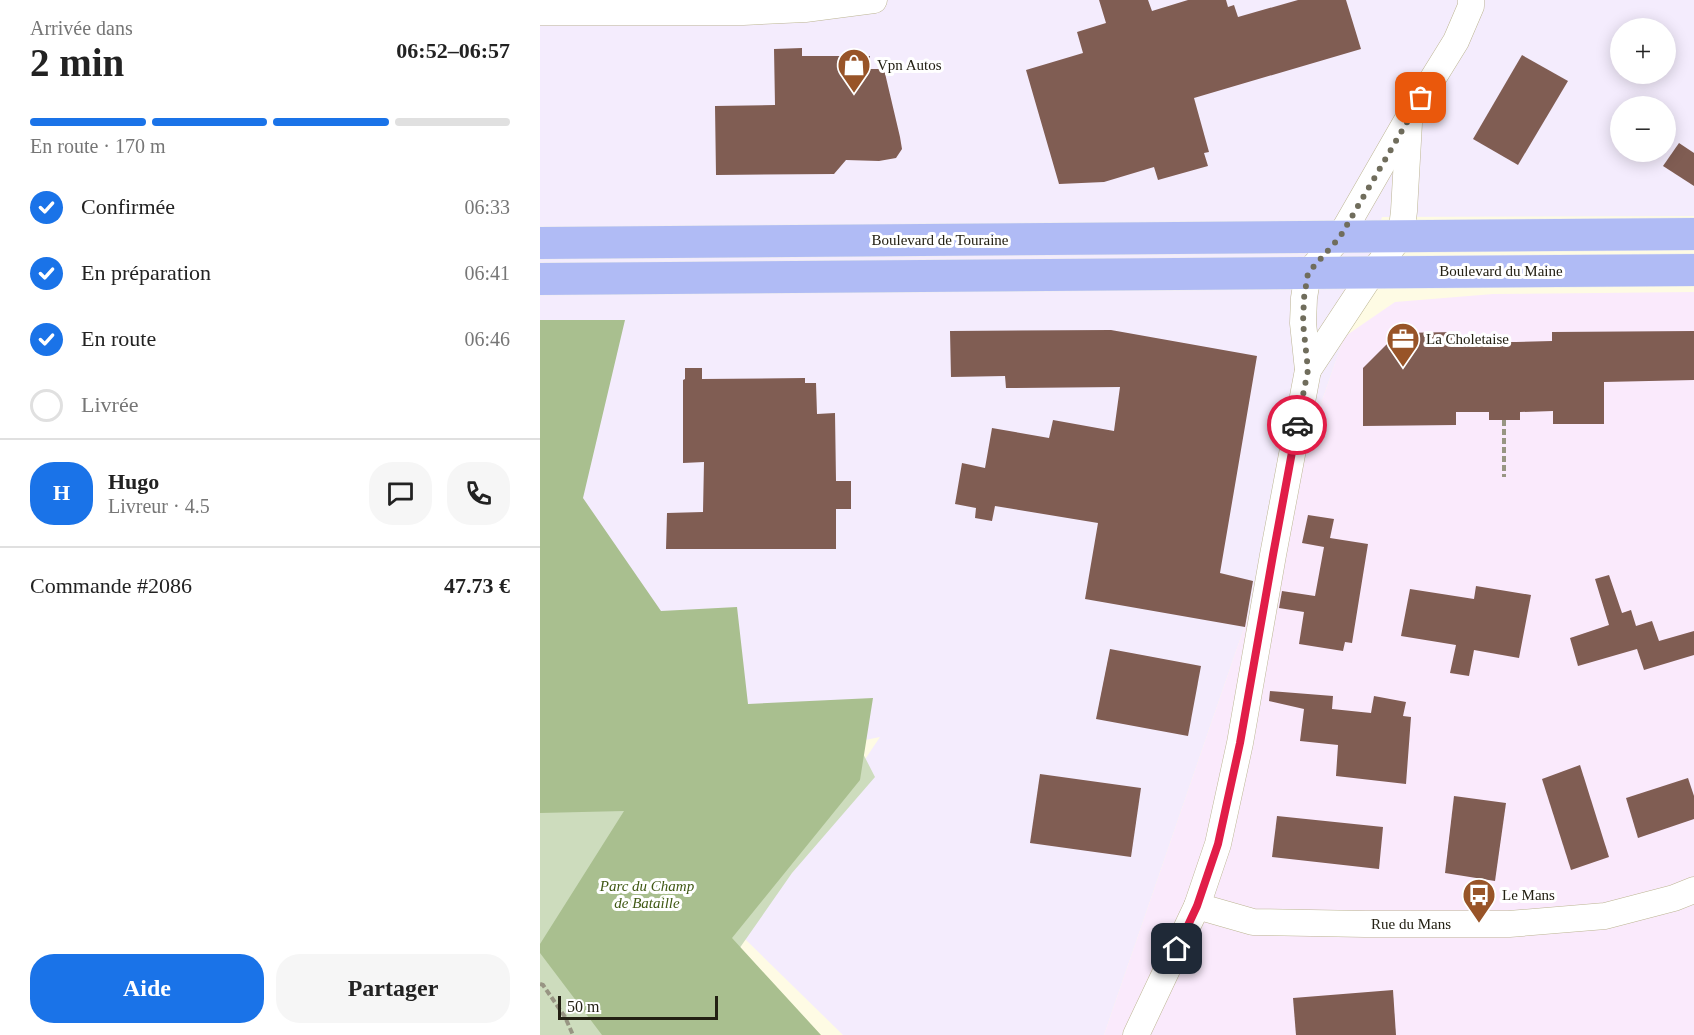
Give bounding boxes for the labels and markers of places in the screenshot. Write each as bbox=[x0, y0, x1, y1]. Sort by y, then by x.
shop icon: Vpn Autos bbox=[836, 47, 872, 94]
place label: Vpn Autos bbox=[877, 57, 942, 73]
pin bbox=[1395, 72, 1446, 123]
office icon: La Choletaise bbox=[1385, 321, 1421, 368]
place label: La Choletaise bbox=[1426, 331, 1509, 347]
bus stop icon: Le Mans bbox=[1461, 877, 1497, 924]
place label: Le Mans bbox=[1502, 887, 1555, 903]
pin bbox=[1151, 923, 1202, 974]

